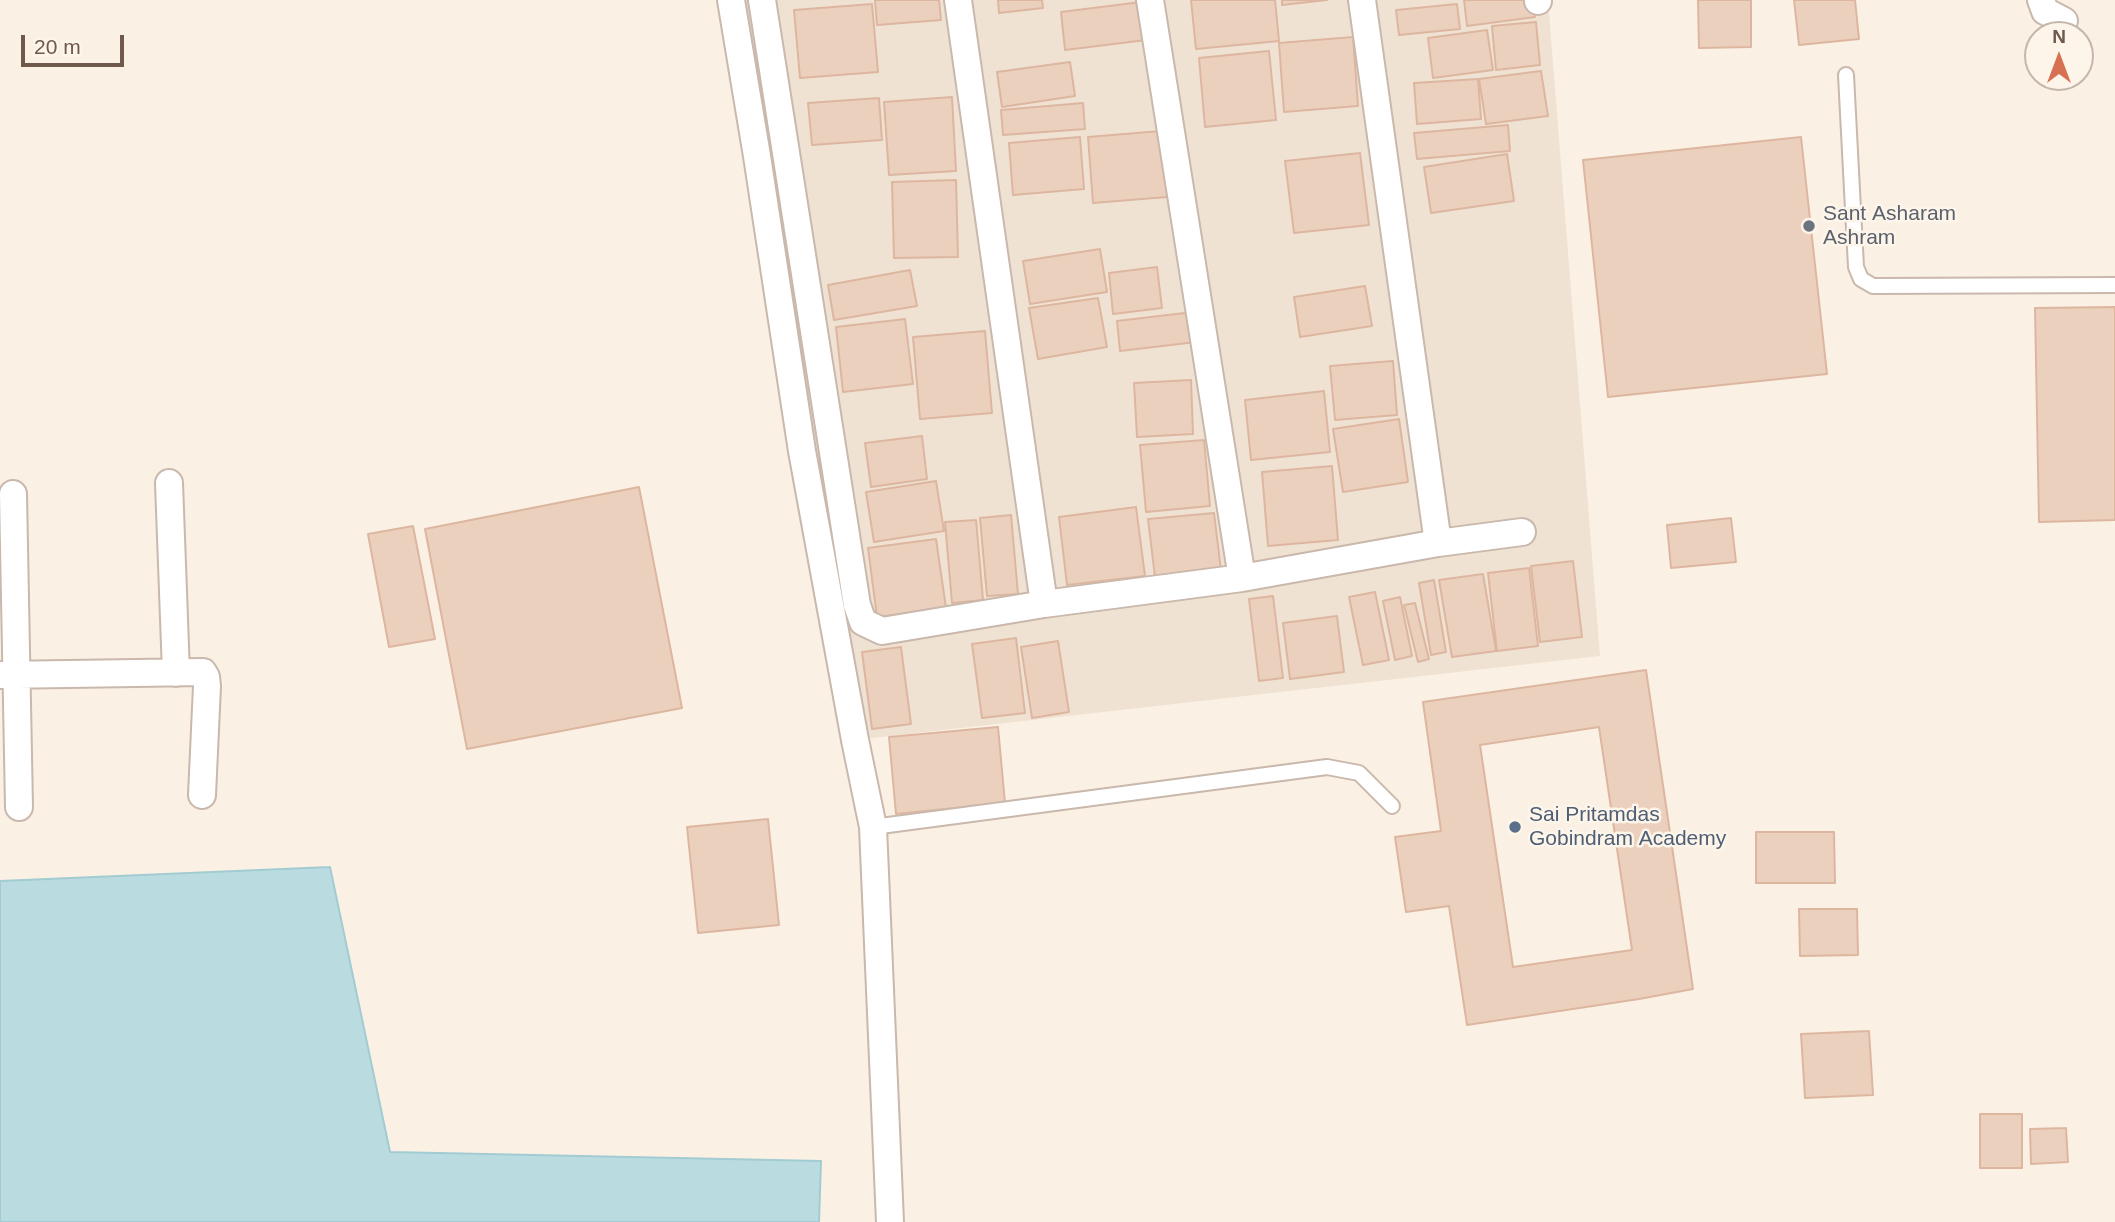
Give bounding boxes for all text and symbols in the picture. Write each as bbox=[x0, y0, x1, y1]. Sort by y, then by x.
scale bar bbox=[24, 21, 128, 65]
north arrow bbox=[2024, 21, 2094, 91]
text: N bbox=[2052, 26, 2066, 47]
text: 20 m bbox=[34, 35, 81, 58]
place label: Sant Asharam Ashram bbox=[1823, 201, 1956, 251]
marker: Sant Asharam Ashram bbox=[1801, 218, 1817, 234]
place label: Sai Pritamdas Gobindram Academy bbox=[1529, 802, 1726, 852]
marker: Sai Pritamdas Gobindram Academy bbox=[1507, 819, 1523, 835]

